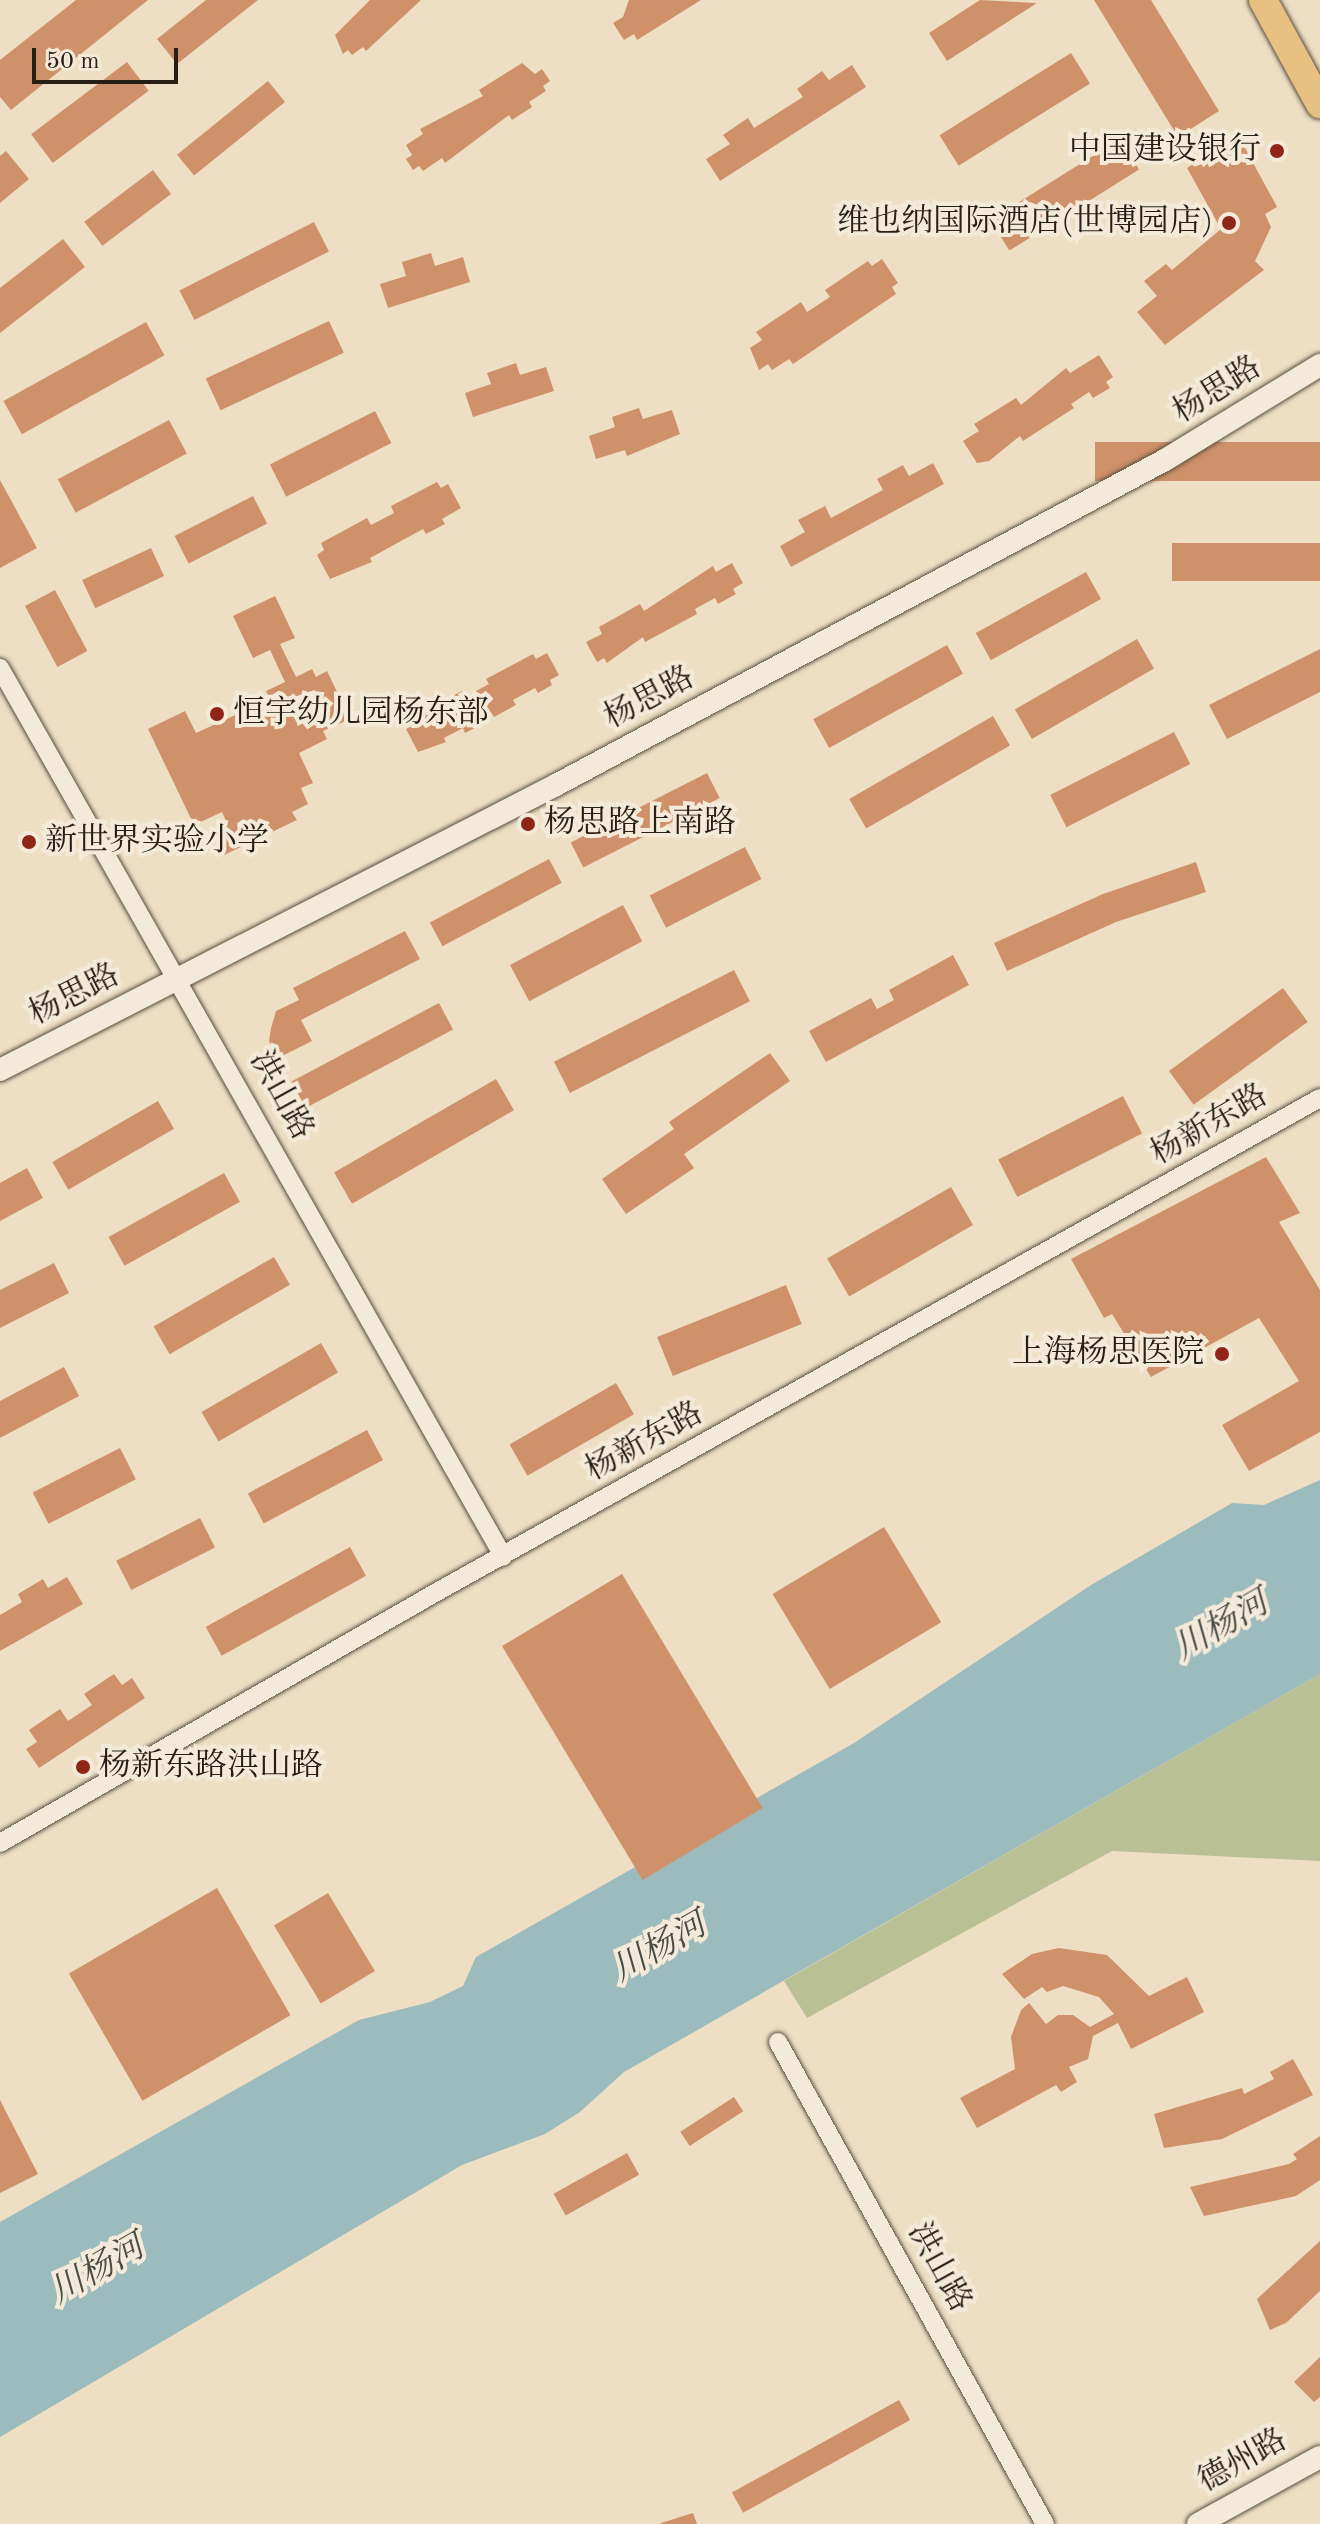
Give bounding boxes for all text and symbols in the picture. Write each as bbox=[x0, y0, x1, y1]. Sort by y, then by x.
scale bar bbox=[36, 32, 182, 82]
text: 50 m bbox=[46, 50, 100, 74]
place label: 中国建设银行 bbox=[1069, 132, 1261, 170]
marker: 中国建设银行 bbox=[1268, 142, 1286, 160]
place label: 维也纳国际酒店(世博园店) bbox=[837, 204, 1213, 242]
marker: 维也纳国际酒店(世博园店) bbox=[1220, 214, 1238, 232]
street label: 杨思路 bbox=[1167, 349, 1269, 433]
street label: 杨思路 bbox=[599, 660, 701, 738]
place label: 恒宇幼儿园杨东部 bbox=[233, 695, 489, 733]
marker: 恒宇幼儿园杨东部 bbox=[208, 705, 226, 723]
place label: 杨思路上南路 bbox=[544, 805, 736, 843]
marker: 杨思路上南路 bbox=[519, 815, 537, 833]
place label: 新世界实验小学 bbox=[45, 823, 269, 861]
marker: 新世界实验小学 bbox=[20, 833, 38, 851]
street label: 杨思路 bbox=[24, 957, 126, 1035]
street label: 洪山路 bbox=[240, 1045, 320, 1147]
street label: 杨新东路 bbox=[1145, 1077, 1275, 1175]
place label: 上海杨思医院 bbox=[1012, 1335, 1204, 1373]
marker: 上海杨思医院 bbox=[1211, 1343, 1233, 1365]
street label: 杨新东路 bbox=[580, 1395, 710, 1491]
water label: 川杨河 bbox=[1168, 1584, 1276, 1670]
place label: 杨新东路洪山路 bbox=[99, 1748, 323, 1786]
marker: 杨新东路洪山路 bbox=[74, 1758, 92, 1776]
water label: 川杨河 bbox=[606, 1906, 714, 1992]
street label: 洪山路 bbox=[898, 2217, 978, 2319]
water label: 川杨河 bbox=[44, 2228, 152, 2314]
street label: 德州路 bbox=[1192, 2422, 1294, 2502]

